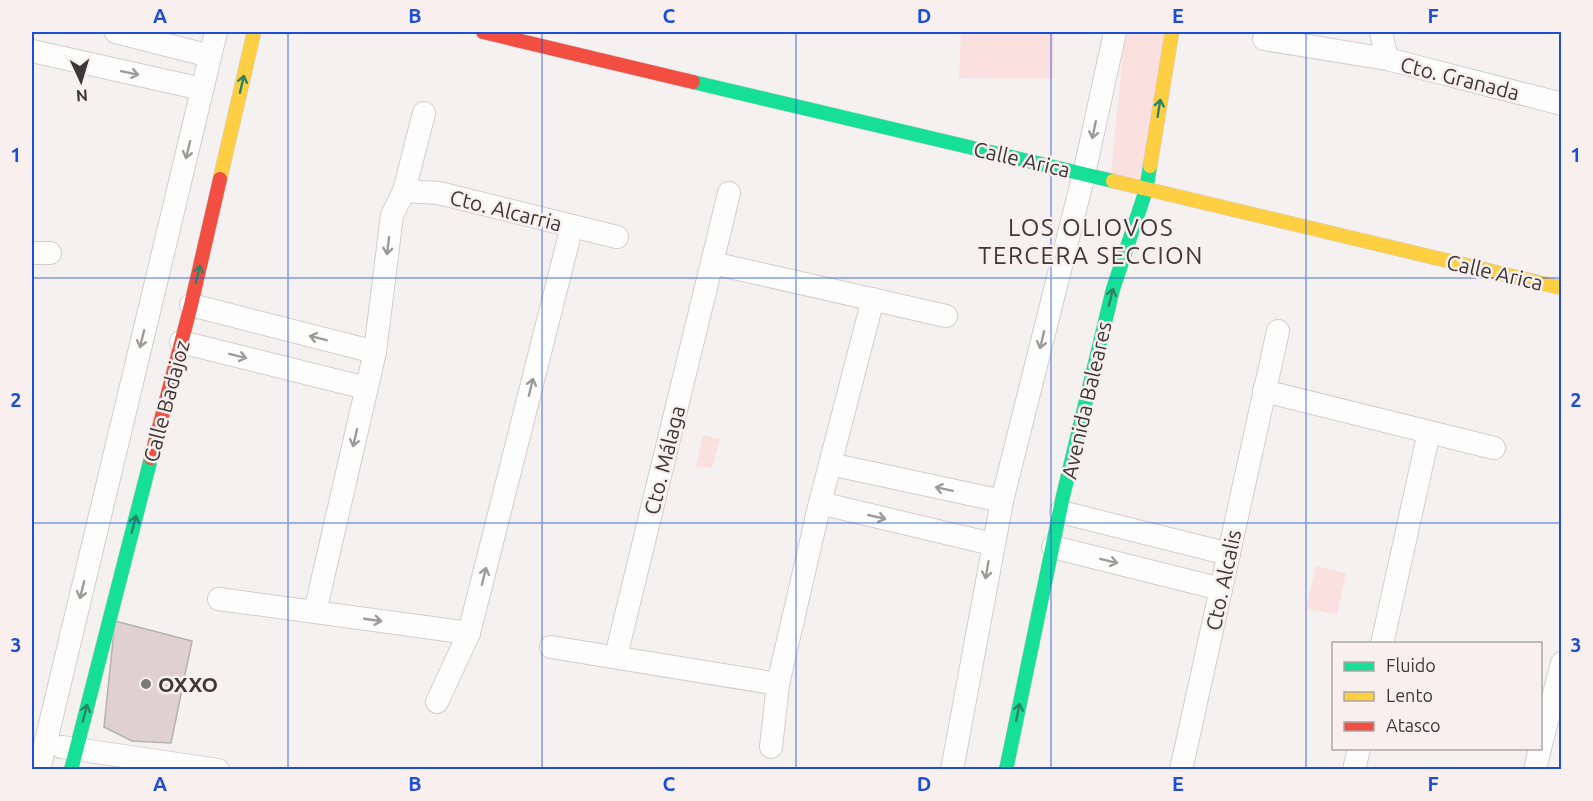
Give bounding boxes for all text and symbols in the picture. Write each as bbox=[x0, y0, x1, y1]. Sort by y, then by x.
text: A bbox=[153, 4, 167, 27]
text: B bbox=[408, 4, 422, 27]
text: C bbox=[663, 4, 676, 27]
text: D bbox=[917, 4, 931, 27]
text: E bbox=[1172, 4, 1184, 27]
text: F bbox=[1427, 4, 1439, 27]
north arrow bbox=[51, 51, 111, 111]
street label: Cto. Granada bbox=[1398, 52, 1522, 104]
one-way arrow bbox=[119, 68, 139, 79]
one-way arrow bbox=[236, 75, 248, 94]
text: N bbox=[75, 87, 89, 105]
one-way arrow bbox=[1154, 99, 1165, 119]
one-way arrow bbox=[1088, 119, 1099, 139]
street label: Calle Arica bbox=[971, 136, 1073, 182]
one-way arrow bbox=[181, 140, 193, 159]
text: 1 bbox=[10, 143, 22, 166]
text: 1 bbox=[1570, 143, 1582, 166]
street label: Cto. Alcarria bbox=[447, 184, 565, 236]
district label: LOS OLIOVOS TERCERA SECCION bbox=[978, 214, 1204, 269]
one-way arrow bbox=[383, 236, 394, 256]
street label: Calle Arica bbox=[1444, 249, 1546, 295]
one-way arrow bbox=[193, 265, 205, 284]
one-way arrow bbox=[1105, 287, 1117, 306]
street label: Avenida Baleares bbox=[1056, 319, 1116, 481]
one-way arrow bbox=[136, 330, 148, 349]
one-way arrow bbox=[1036, 330, 1048, 349]
one-way arrow bbox=[309, 331, 328, 343]
street label: Calle Badajoz bbox=[138, 337, 194, 465]
one-way arrow bbox=[228, 351, 247, 363]
one-way arrow bbox=[526, 378, 538, 397]
text: 2 bbox=[10, 388, 22, 411]
text: 2 bbox=[1570, 388, 1582, 411]
street label: Cto. Málaga bbox=[639, 403, 689, 517]
one-way arrow bbox=[349, 428, 360, 447]
one-way arrow bbox=[935, 482, 954, 494]
one-way arrow bbox=[867, 511, 886, 523]
one-way arrow bbox=[128, 515, 140, 534]
street label: Cto. Alcalis bbox=[1201, 527, 1245, 633]
one-way arrow bbox=[1100, 555, 1119, 567]
one-way arrow bbox=[982, 560, 993, 579]
one-way arrow bbox=[478, 567, 490, 586]
one-way arrow bbox=[75, 580, 87, 599]
one-way arrow bbox=[363, 614, 383, 625]
text: 3 bbox=[10, 633, 22, 656]
text: 3 bbox=[1570, 633, 1582, 656]
legend bbox=[1332, 642, 1542, 750]
text: Fluido bbox=[1386, 655, 1436, 675]
place label: OXXO bbox=[158, 672, 218, 696]
marker: OXXO bbox=[139, 677, 153, 691]
text: Lento bbox=[1386, 685, 1433, 705]
one-way arrow bbox=[1013, 703, 1024, 723]
one-way arrow bbox=[79, 704, 91, 723]
text: Atasco bbox=[1386, 715, 1441, 735]
text: A bbox=[153, 772, 167, 795]
text: B bbox=[408, 772, 422, 795]
text: C bbox=[663, 772, 676, 795]
text: D bbox=[917, 772, 931, 795]
text: E bbox=[1172, 772, 1184, 795]
text: F bbox=[1427, 772, 1439, 795]

